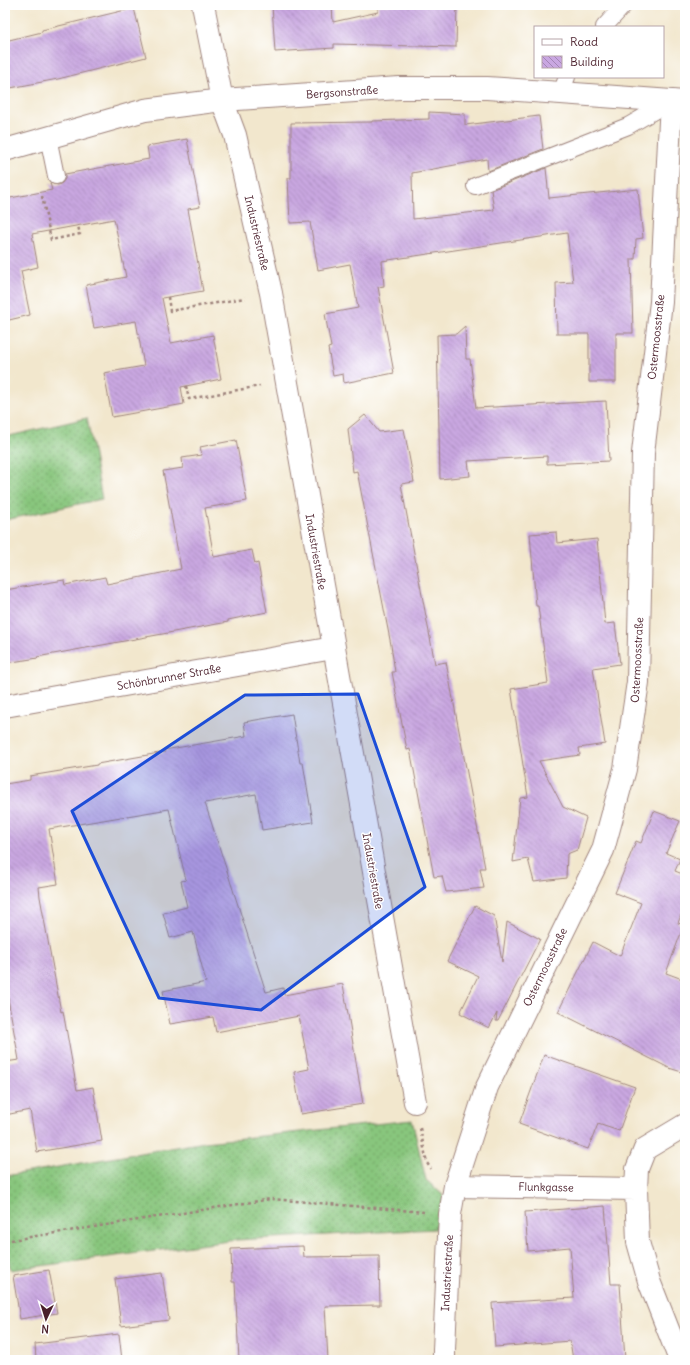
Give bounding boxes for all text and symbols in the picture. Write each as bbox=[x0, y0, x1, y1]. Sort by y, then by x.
legend bbox=[534, 26, 664, 78]
text: Road bbox=[570, 34, 598, 49]
text: Building bbox=[570, 54, 614, 69]
street label: Bergsonstraße bbox=[305, 82, 379, 102]
street label: Industriestraße bbox=[242, 194, 272, 272]
street label: Ostermoosstraße bbox=[645, 294, 667, 380]
street label: Industriestraße bbox=[302, 513, 330, 591]
street label: Ostermoosstraße bbox=[628, 617, 646, 703]
street label: Schönbrunner Straße bbox=[116, 661, 222, 693]
street label: Industriestraße bbox=[359, 832, 387, 910]
street label: Ostermoosstraße bbox=[520, 925, 570, 1009]
street label: Flunkgasse bbox=[518, 1180, 574, 1194]
street label: Industriestraße bbox=[438, 1234, 456, 1312]
north arrow bbox=[26, 1299, 66, 1339]
text: N bbox=[41, 1322, 50, 1336]

